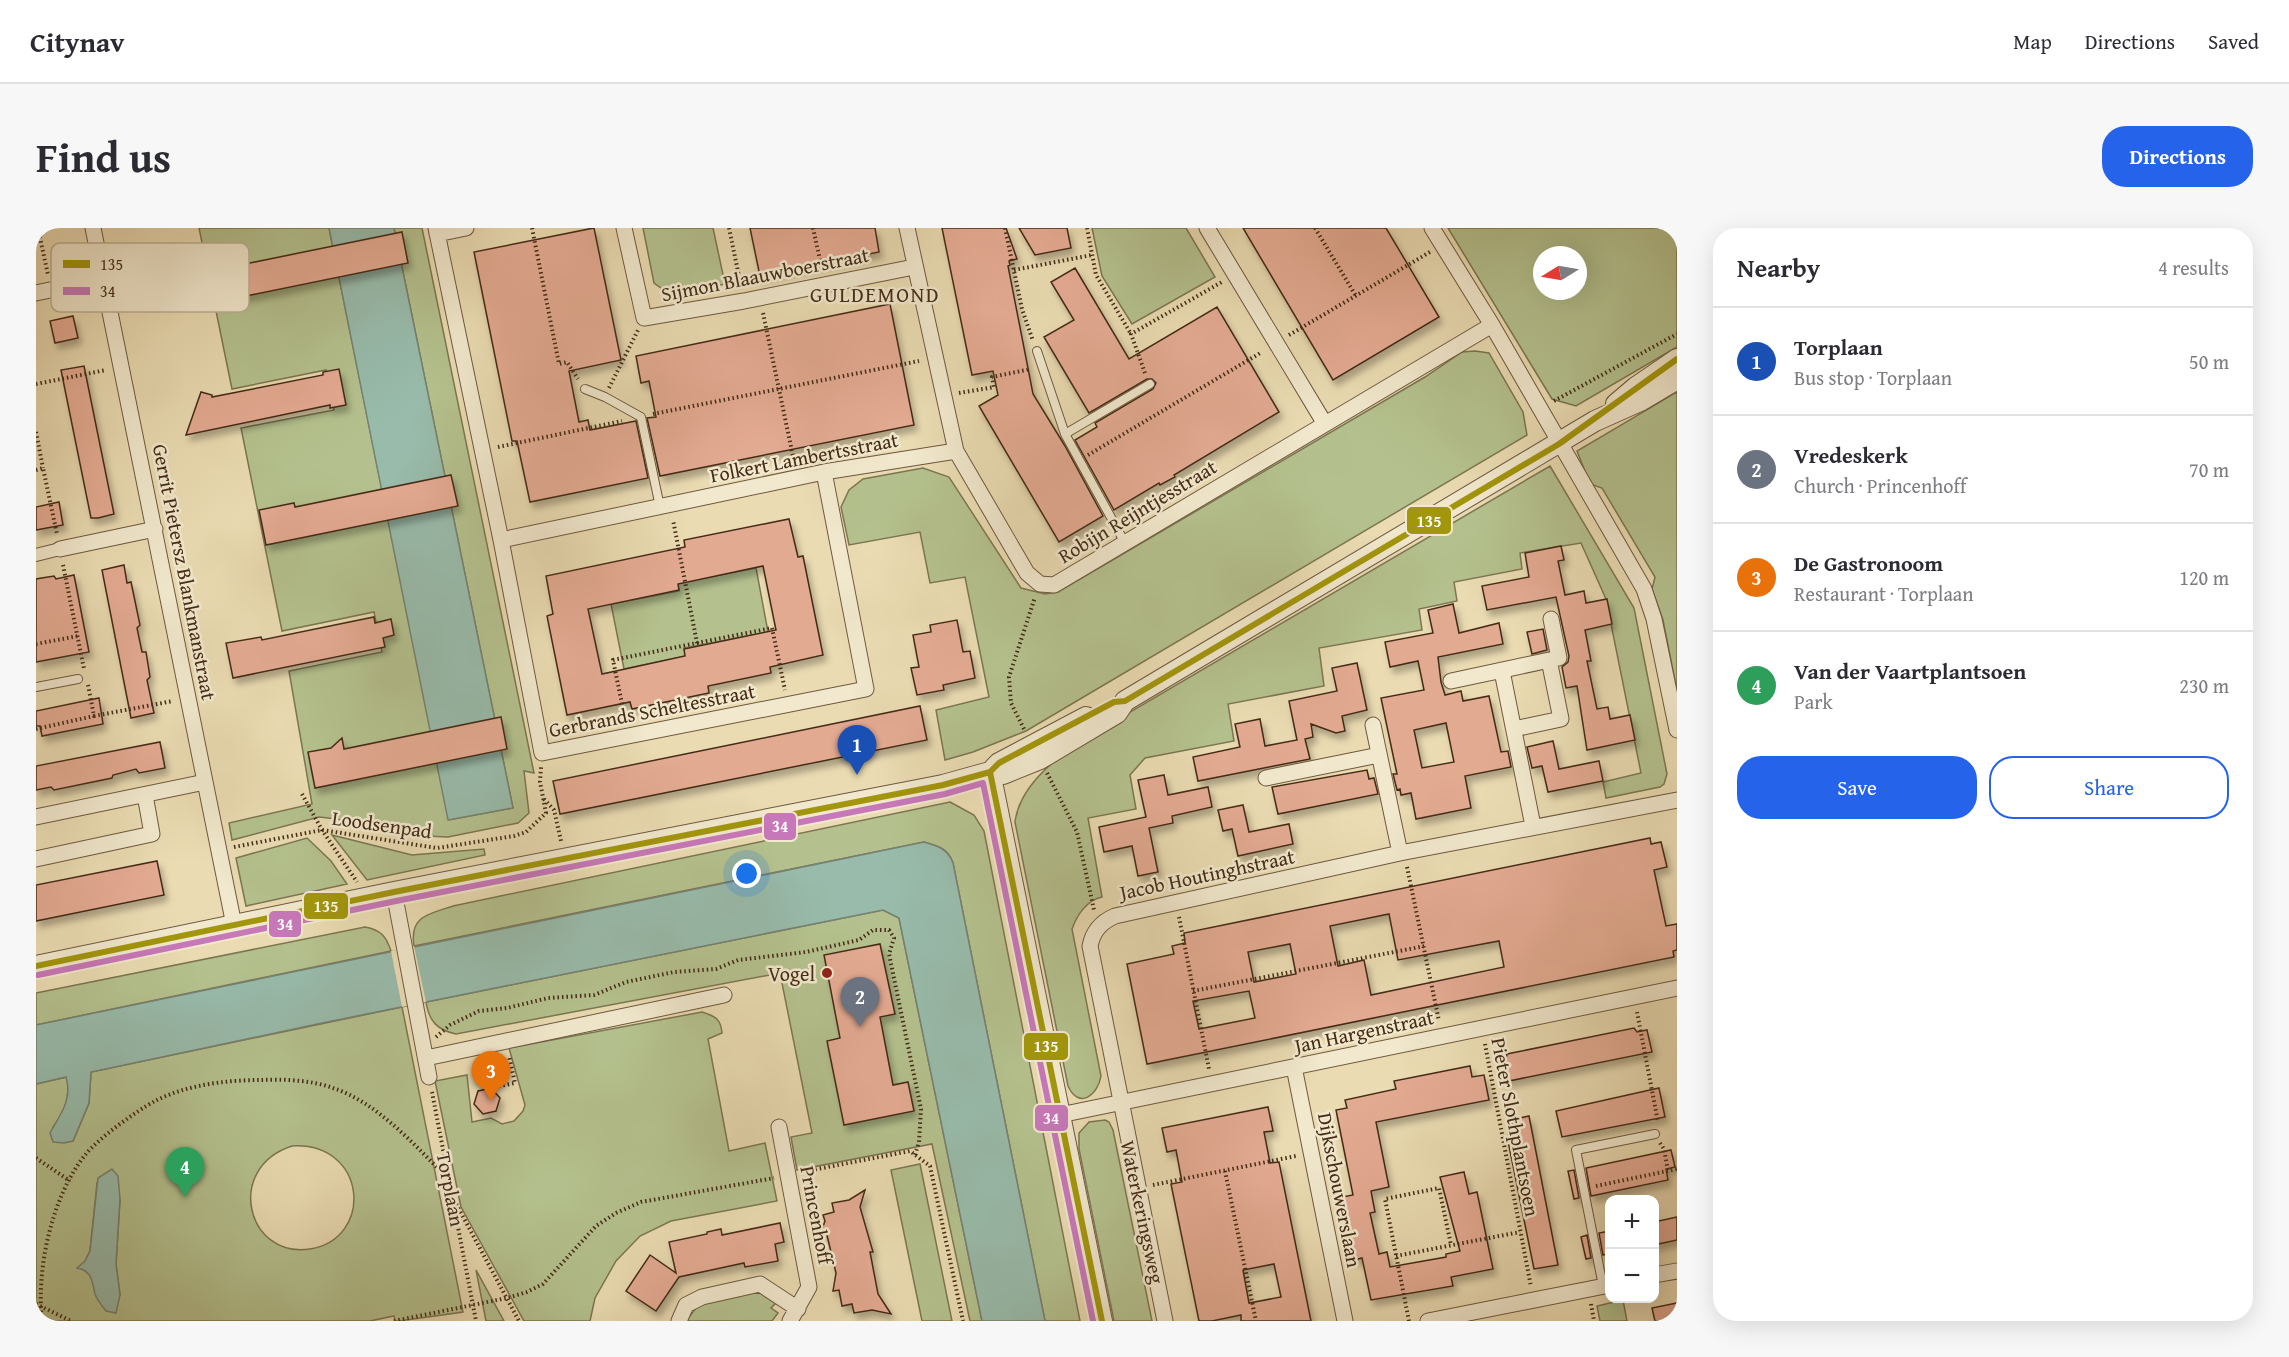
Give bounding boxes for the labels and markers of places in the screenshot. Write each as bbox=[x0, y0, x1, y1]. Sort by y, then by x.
pin: 1 bbox=[838, 726, 876, 775]
place label: Vogel bbox=[768, 959, 815, 988]
marker: Vogel bbox=[820, 966, 834, 980]
pin: 2 bbox=[840, 978, 880, 1027]
pin: 3 bbox=[472, 1052, 510, 1101]
pin: 4 bbox=[166, 1148, 204, 1197]

